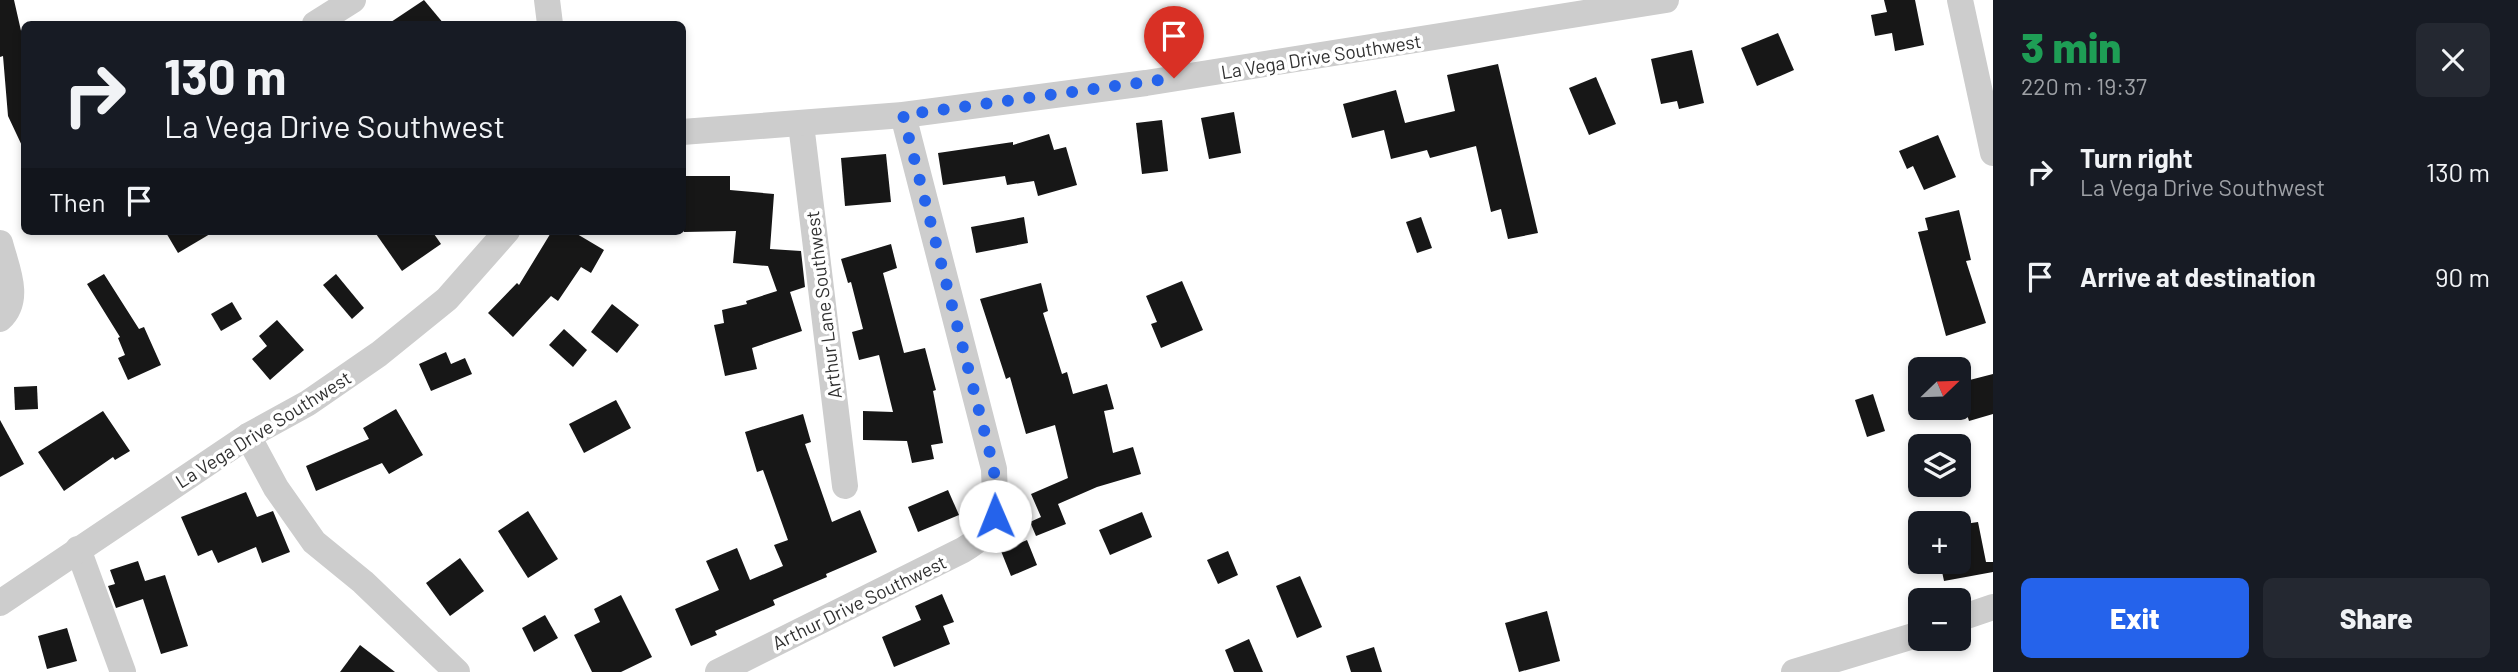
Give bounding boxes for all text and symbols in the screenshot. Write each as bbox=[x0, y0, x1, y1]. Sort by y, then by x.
pin bbox=[1144, 6, 1204, 78]
icon: arrive bbox=[1155, 17, 1193, 55]
text: 3 min bbox=[2021, 21, 2121, 71]
button: close bbox=[2416, 23, 2490, 97]
street label: La Vega Drive Southwest bbox=[1219, 29, 1423, 83]
text: 130 m bbox=[164, 46, 286, 105]
icon: right bbox=[49, 49, 140, 140]
text: 220 m · 19:37 bbox=[2021, 72, 2147, 100]
text: La Vega Drive Southwest bbox=[164, 106, 505, 144]
text: Turn right bbox=[2080, 142, 2193, 173]
icon: right bbox=[2021, 153, 2059, 191]
text: 130 m bbox=[2426, 156, 2490, 187]
text: La Vega Drive Southwest bbox=[2080, 173, 2325, 201]
icon: arrive bbox=[120, 182, 158, 220]
text: Then bbox=[49, 186, 106, 217]
street label: Arthur Lane Southwest bbox=[800, 210, 846, 400]
icon: arrive bbox=[2021, 258, 2059, 296]
text: Arrive at destination bbox=[2080, 261, 2316, 292]
text: 90 m bbox=[2435, 261, 2490, 292]
north arrow bbox=[1908, 357, 1970, 420]
map controls bbox=[1908, 357, 1971, 651]
street label: La Vega Drive Southwest bbox=[171, 366, 355, 492]
button: layers bbox=[1908, 434, 1971, 497]
position arrow bbox=[958, 479, 1032, 553]
button: + bbox=[1908, 511, 1971, 574]
street label: Arthur Drive Southwest bbox=[768, 550, 950, 654]
button: Exit bbox=[2021, 578, 2249, 658]
button: Share bbox=[2263, 578, 2490, 658]
button: − bbox=[1908, 588, 1971, 651]

